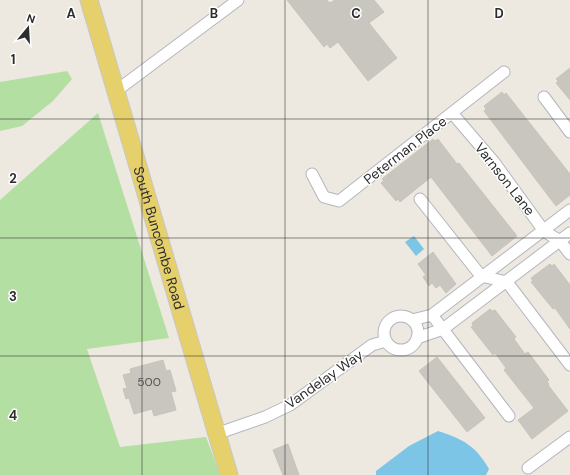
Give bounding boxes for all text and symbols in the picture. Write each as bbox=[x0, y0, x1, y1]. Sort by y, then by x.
text: A bbox=[66, 5, 76, 22]
text: B bbox=[210, 5, 218, 22]
text: C bbox=[351, 5, 361, 22]
text: D bbox=[494, 5, 504, 22]
north arrow bbox=[8, 8, 48, 48]
text: N bbox=[25, 11, 37, 26]
text: 1 bbox=[11, 51, 15, 68]
street label: Peterman Place bbox=[360, 112, 450, 188]
street label: Varnson Lane bbox=[471, 139, 539, 219]
street label: South Buncombe Road bbox=[130, 164, 189, 311]
text: 2 bbox=[9, 170, 17, 187]
text: 3 bbox=[9, 288, 17, 305]
street label: Vandelay Way bbox=[282, 345, 367, 412]
house number: 500 bbox=[137, 374, 161, 390]
text: 4 bbox=[9, 407, 17, 424]

